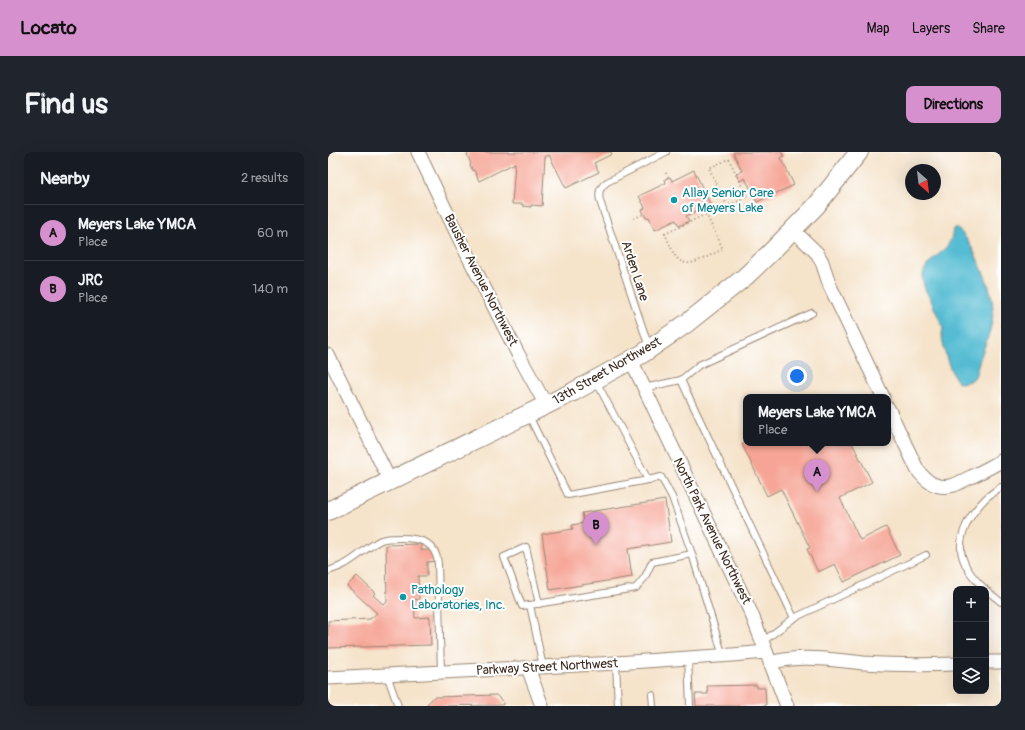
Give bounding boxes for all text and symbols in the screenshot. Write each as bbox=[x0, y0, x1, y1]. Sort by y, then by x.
text: Locato bbox=[20, 16, 77, 40]
text: Map bbox=[867, 20, 890, 37]
text: Layers bbox=[912, 20, 950, 37]
text: Share bbox=[972, 20, 1005, 37]
button: Directions bbox=[906, 86, 1001, 123]
text: Find us bbox=[24, 87, 108, 122]
north arrow bbox=[905, 164, 941, 200]
text: Nearby bbox=[40, 168, 89, 189]
text: 2 results bbox=[241, 170, 288, 186]
place label: Allay Senior Care of Meyers Lake bbox=[682, 185, 774, 216]
marker: Allay Senior Care of Meyers Lake bbox=[669, 195, 679, 205]
street label: Bausher Avenue Northwest bbox=[441, 211, 522, 349]
text: Meyers Lake YMCA bbox=[78, 215, 196, 234]
text: A bbox=[49, 225, 57, 241]
text: 60 m bbox=[257, 225, 288, 241]
text: Place bbox=[78, 234, 107, 250]
street label: Arden Lane bbox=[618, 239, 652, 304]
text: JRC bbox=[78, 271, 103, 290]
text: B bbox=[49, 281, 57, 297]
text: 140 m bbox=[252, 281, 288, 297]
text: Place bbox=[78, 290, 107, 306]
street label: 13th Street Northwest bbox=[550, 333, 665, 409]
your location bbox=[787, 366, 807, 386]
popup bbox=[743, 394, 891, 446]
text: Meyers Lake YMCA bbox=[758, 403, 876, 422]
text: Place bbox=[758, 422, 787, 438]
street label: North Park Avenue Northwest bbox=[670, 455, 755, 608]
pin: A bbox=[804, 459, 830, 492]
pin: B bbox=[583, 512, 609, 545]
place label: Pathology Laboratories, Inc. bbox=[411, 582, 505, 613]
map controls bbox=[953, 586, 989, 694]
button: + bbox=[953, 586, 989, 622]
marker: Pathology Laboratories, Inc. bbox=[398, 592, 408, 602]
button: − bbox=[953, 622, 989, 658]
street label: Parkway Street Northwest bbox=[476, 655, 619, 679]
button: layers bbox=[953, 658, 989, 694]

